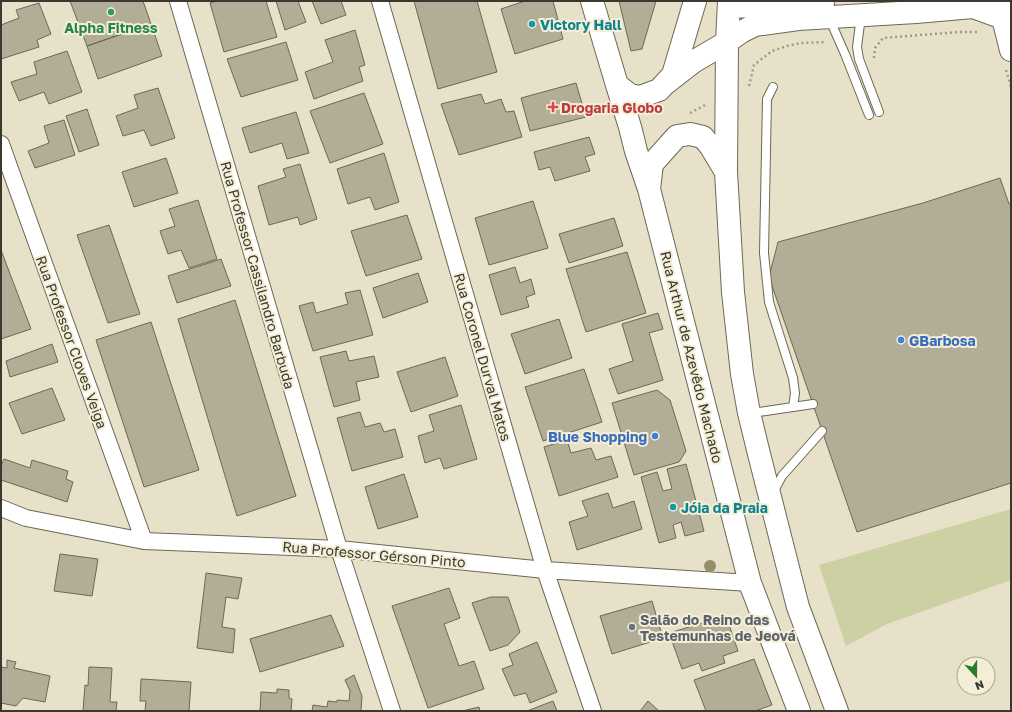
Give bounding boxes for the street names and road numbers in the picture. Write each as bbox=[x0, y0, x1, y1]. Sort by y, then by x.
street label: Rua Professor Cassilandro Barbuda bbox=[217, 159, 299, 391]
street label: Rua Arthur de Azevêdo Machado bbox=[657, 249, 727, 465]
street label: Rua Professor Cloves Veiga bbox=[33, 253, 111, 431]
street label: Rua Coronel Durval Matos bbox=[451, 271, 515, 443]
street label: Rua Professor Gérson Pinto bbox=[282, 538, 466, 570]

